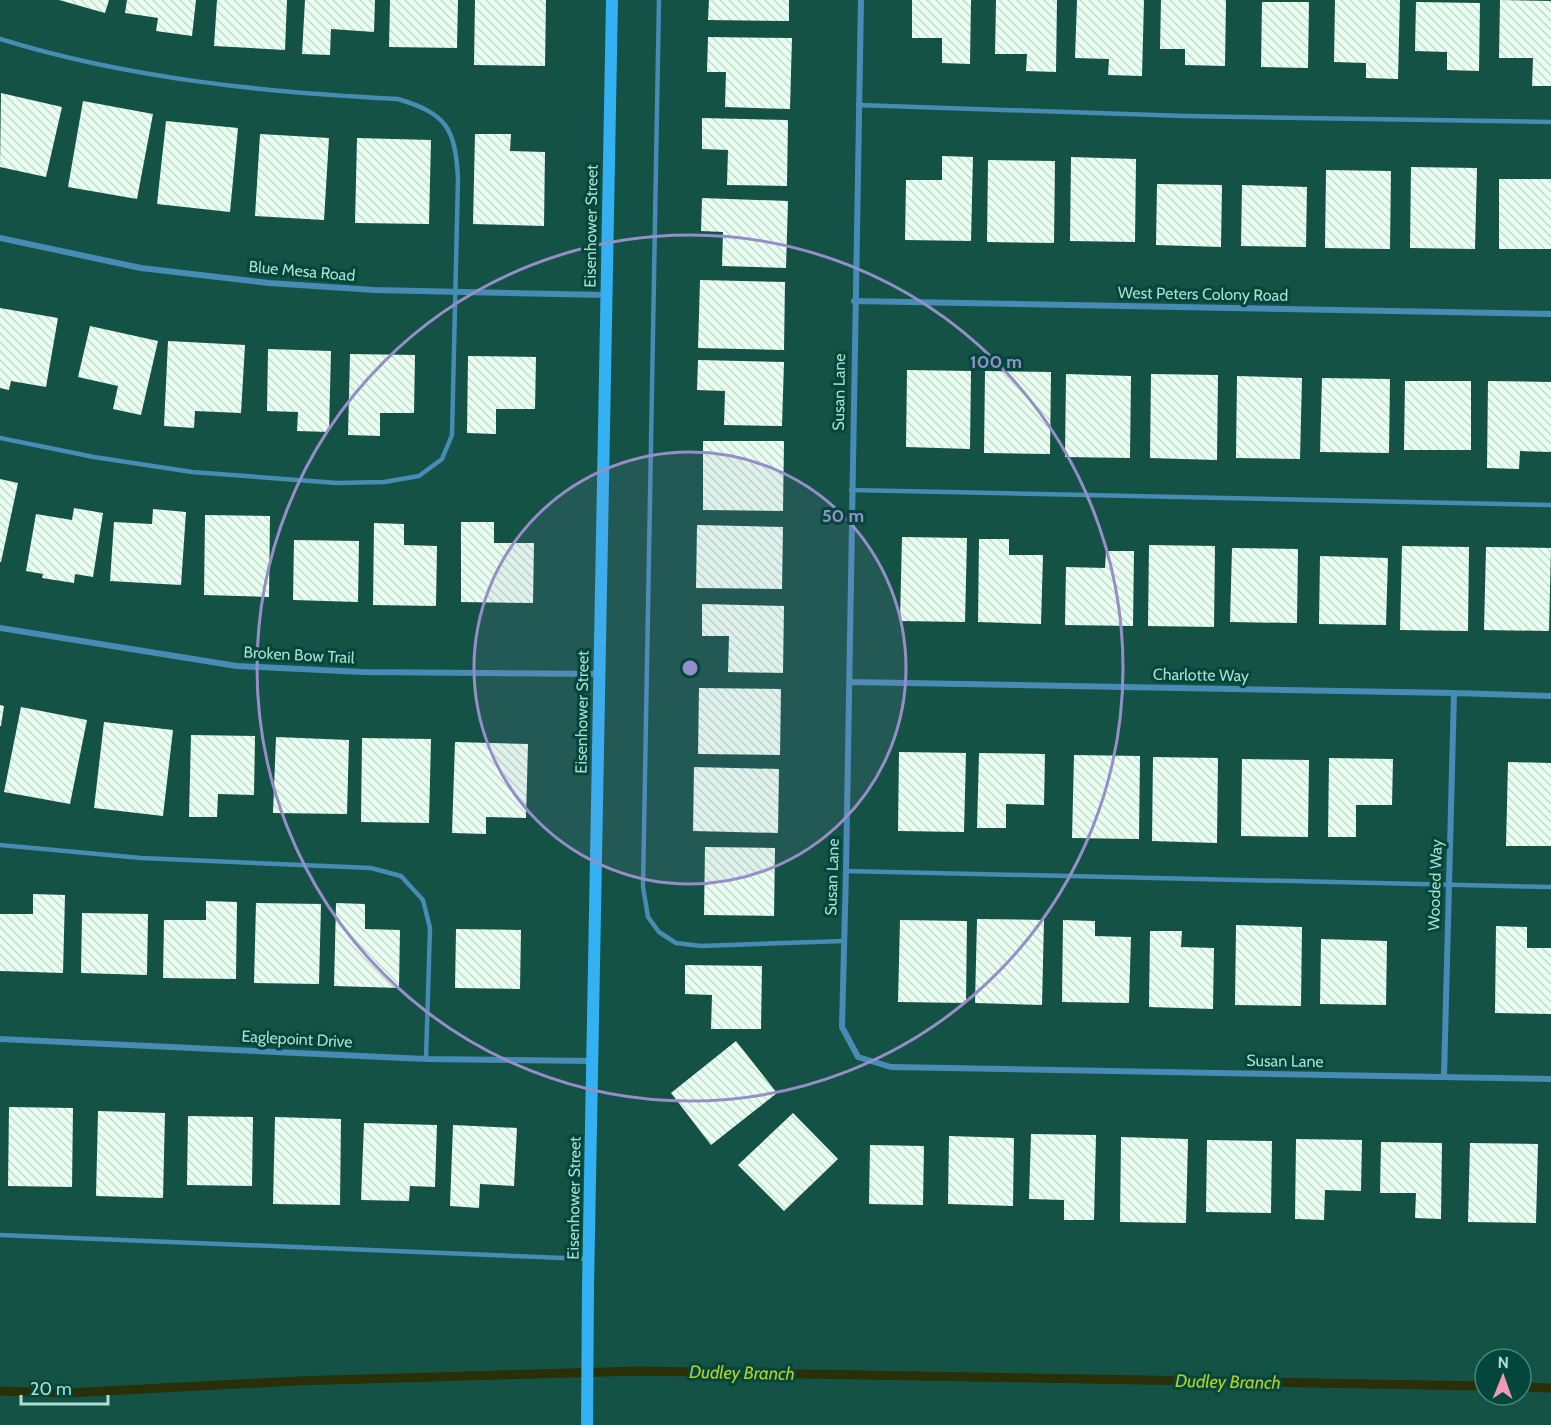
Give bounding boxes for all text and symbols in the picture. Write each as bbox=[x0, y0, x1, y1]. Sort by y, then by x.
street label: Eisenhower Street bbox=[580, 164, 602, 288]
street label: Blue Mesa Road bbox=[248, 257, 356, 285]
street label: West Peters Colony Road bbox=[1118, 283, 1288, 305]
text: 100 m bbox=[970, 351, 1022, 373]
street label: Susan Lane bbox=[829, 353, 849, 431]
text: 50 m bbox=[822, 505, 864, 527]
street label: Broken Bow Trail bbox=[243, 643, 355, 667]
street label: Eisenhower Street bbox=[571, 650, 593, 774]
centre of rings bbox=[680, 658, 700, 678]
street label: Charlotte Way bbox=[1153, 665, 1249, 685]
street label: Susan Lane bbox=[821, 838, 843, 916]
street label: Wooded Way bbox=[1424, 839, 1446, 931]
street label: Eaglepoint Drive bbox=[241, 1027, 353, 1051]
street label: Susan Lane bbox=[1246, 1051, 1324, 1071]
street label: Eisenhower Street bbox=[563, 1136, 585, 1260]
north arrow bbox=[1473, 1347, 1533, 1407]
text: N bbox=[1497, 1353, 1509, 1372]
water label: Dudley Branch bbox=[689, 1361, 795, 1385]
scale bar bbox=[21, 1368, 108, 1406]
water label: Dudley Branch bbox=[1175, 1370, 1281, 1394]
text: 20 m bbox=[30, 1378, 72, 1400]

